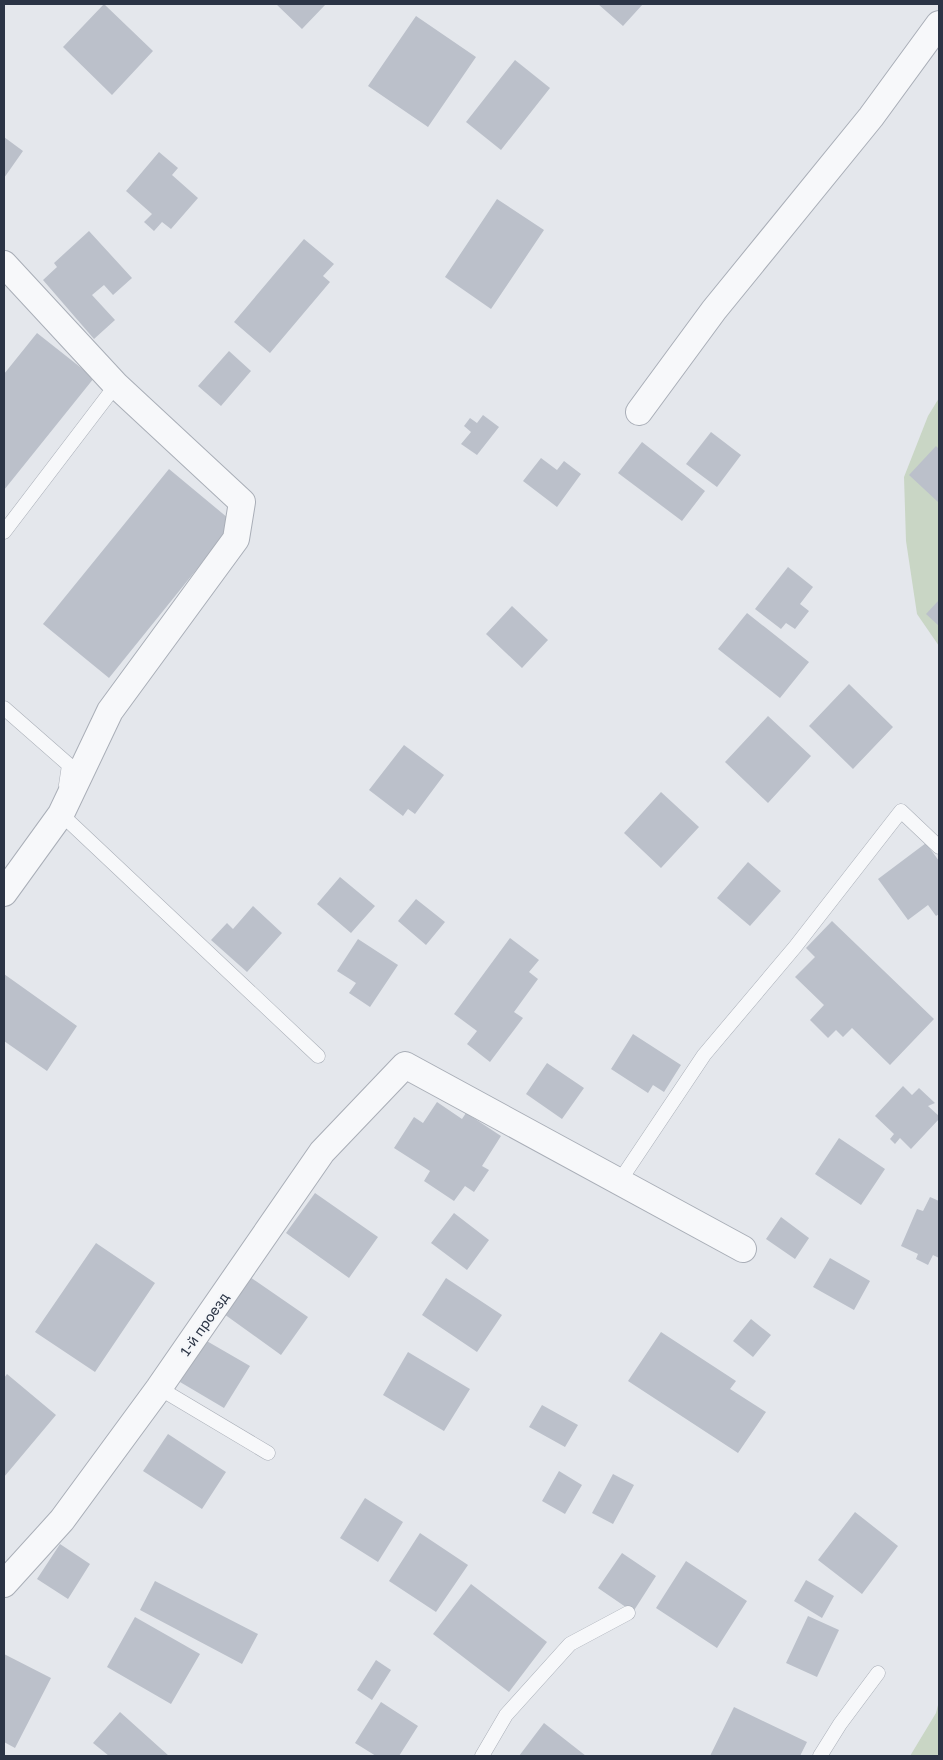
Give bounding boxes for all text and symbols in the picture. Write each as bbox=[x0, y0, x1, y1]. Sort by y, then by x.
street label: 1-й проезд bbox=[176, 1289, 232, 1359]

